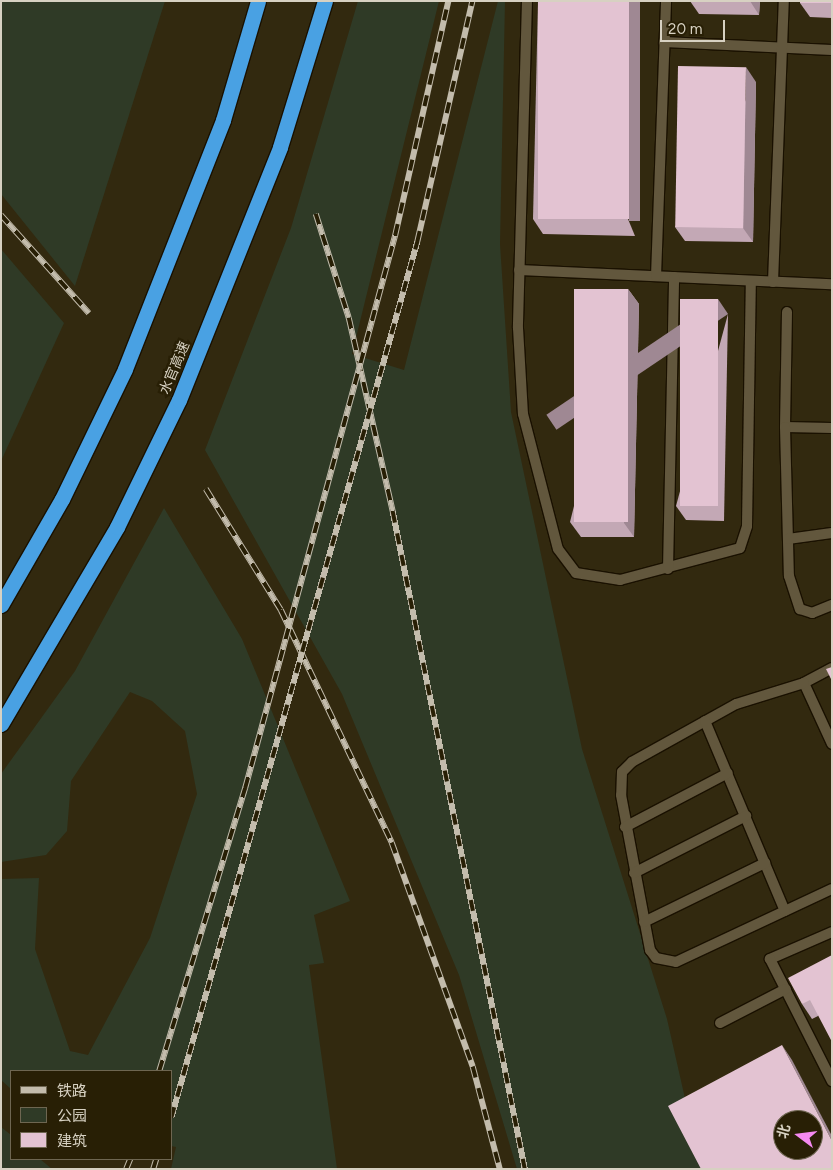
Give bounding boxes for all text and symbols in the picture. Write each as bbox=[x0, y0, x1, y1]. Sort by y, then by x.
scale bar bbox=[663, 10, 728, 42]
text: 20 m bbox=[668, 20, 702, 38]
street label: 水官高速 bbox=[156, 339, 194, 397]
legend bbox=[10, 1070, 172, 1160]
text: 铁路 bbox=[57, 1082, 87, 1100]
text: 公园 bbox=[57, 1107, 87, 1125]
north arrow bbox=[773, 1110, 823, 1160]
text: 北 bbox=[774, 1122, 794, 1140]
text: 建筑 bbox=[57, 1132, 87, 1150]

